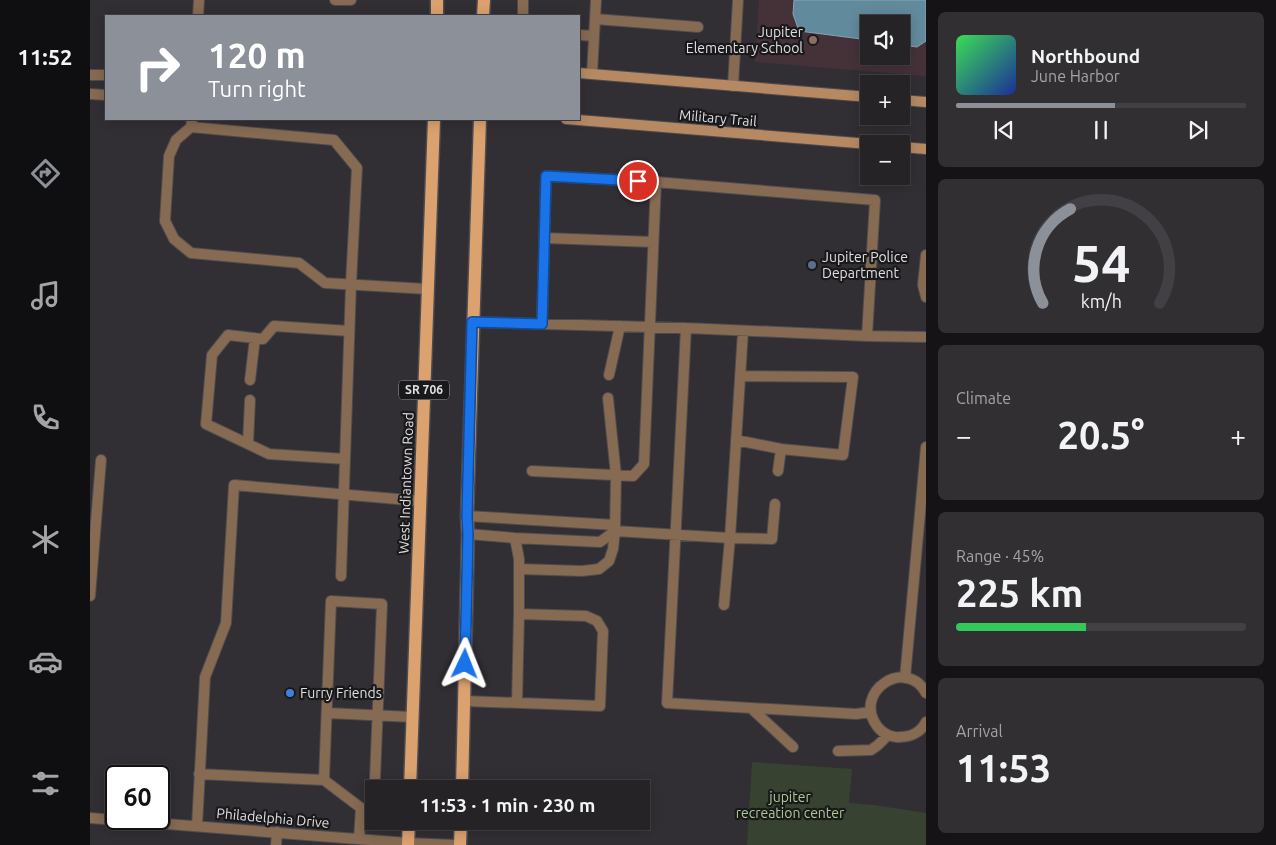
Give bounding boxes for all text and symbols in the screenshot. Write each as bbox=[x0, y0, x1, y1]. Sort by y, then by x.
map controls bbox=[860, 15, 910, 185]
button: sound bbox=[860, 15, 910, 65]
place label: Jupiter Elementary School bbox=[686, 24, 804, 56]
marker: Jupiter Elementary School bbox=[807, 34, 819, 46]
icon: right bbox=[125, 35, 190, 100]
text: 120 m bbox=[208, 35, 306, 75]
text: 11:52 bbox=[17, 44, 73, 69]
text: Northbound bbox=[1031, 45, 1140, 67]
text: June Harbor bbox=[1031, 67, 1120, 85]
button: + bbox=[860, 75, 910, 125]
text: Turn right bbox=[208, 76, 306, 101]
street label: Military Trail bbox=[679, 107, 758, 129]
icon: previous bbox=[990, 116, 1018, 144]
icon: pause bbox=[1087, 116, 1115, 144]
icon: next bbox=[1184, 116, 1212, 144]
button: − bbox=[860, 135, 910, 185]
icon: directions bbox=[28, 156, 63, 191]
pin bbox=[617, 160, 659, 202]
icon: arrive bbox=[624, 167, 652, 195]
text: 54 bbox=[1072, 234, 1130, 292]
place label: Jupiter Police Department bbox=[822, 249, 908, 281]
marker: Jupiter Police Department bbox=[806, 259, 818, 271]
icon: music bbox=[28, 278, 63, 313]
text: km/h bbox=[1080, 291, 1122, 311]
road number: SR 706 bbox=[399, 380, 449, 400]
text: Climate bbox=[956, 389, 1011, 407]
icon: phone bbox=[28, 400, 63, 435]
street label: West Indiantown Road bbox=[396, 412, 416, 554]
text: 20.5° bbox=[1057, 414, 1145, 456]
text: − bbox=[956, 420, 972, 451]
text: + bbox=[1230, 420, 1246, 451]
icon: climate bbox=[28, 522, 63, 557]
text: Range · 45% bbox=[956, 547, 1044, 565]
text: 225 km bbox=[956, 572, 1083, 614]
position arrow bbox=[438, 637, 490, 689]
icon: car bbox=[28, 644, 63, 679]
place label: Furry Friends bbox=[300, 685, 382, 701]
marker: Furry Friends bbox=[284, 687, 296, 699]
text: Arrival bbox=[956, 722, 1003, 740]
text: 11:53 bbox=[956, 747, 1051, 789]
speed limit sign: 60 bbox=[105, 765, 170, 830]
icon: filters bbox=[28, 766, 63, 801]
park label: jupiter recreation center bbox=[736, 789, 845, 821]
text: 11:53 · 1 min · 230 m bbox=[420, 794, 595, 816]
street label: Philadelphia Drive bbox=[216, 805, 330, 831]

